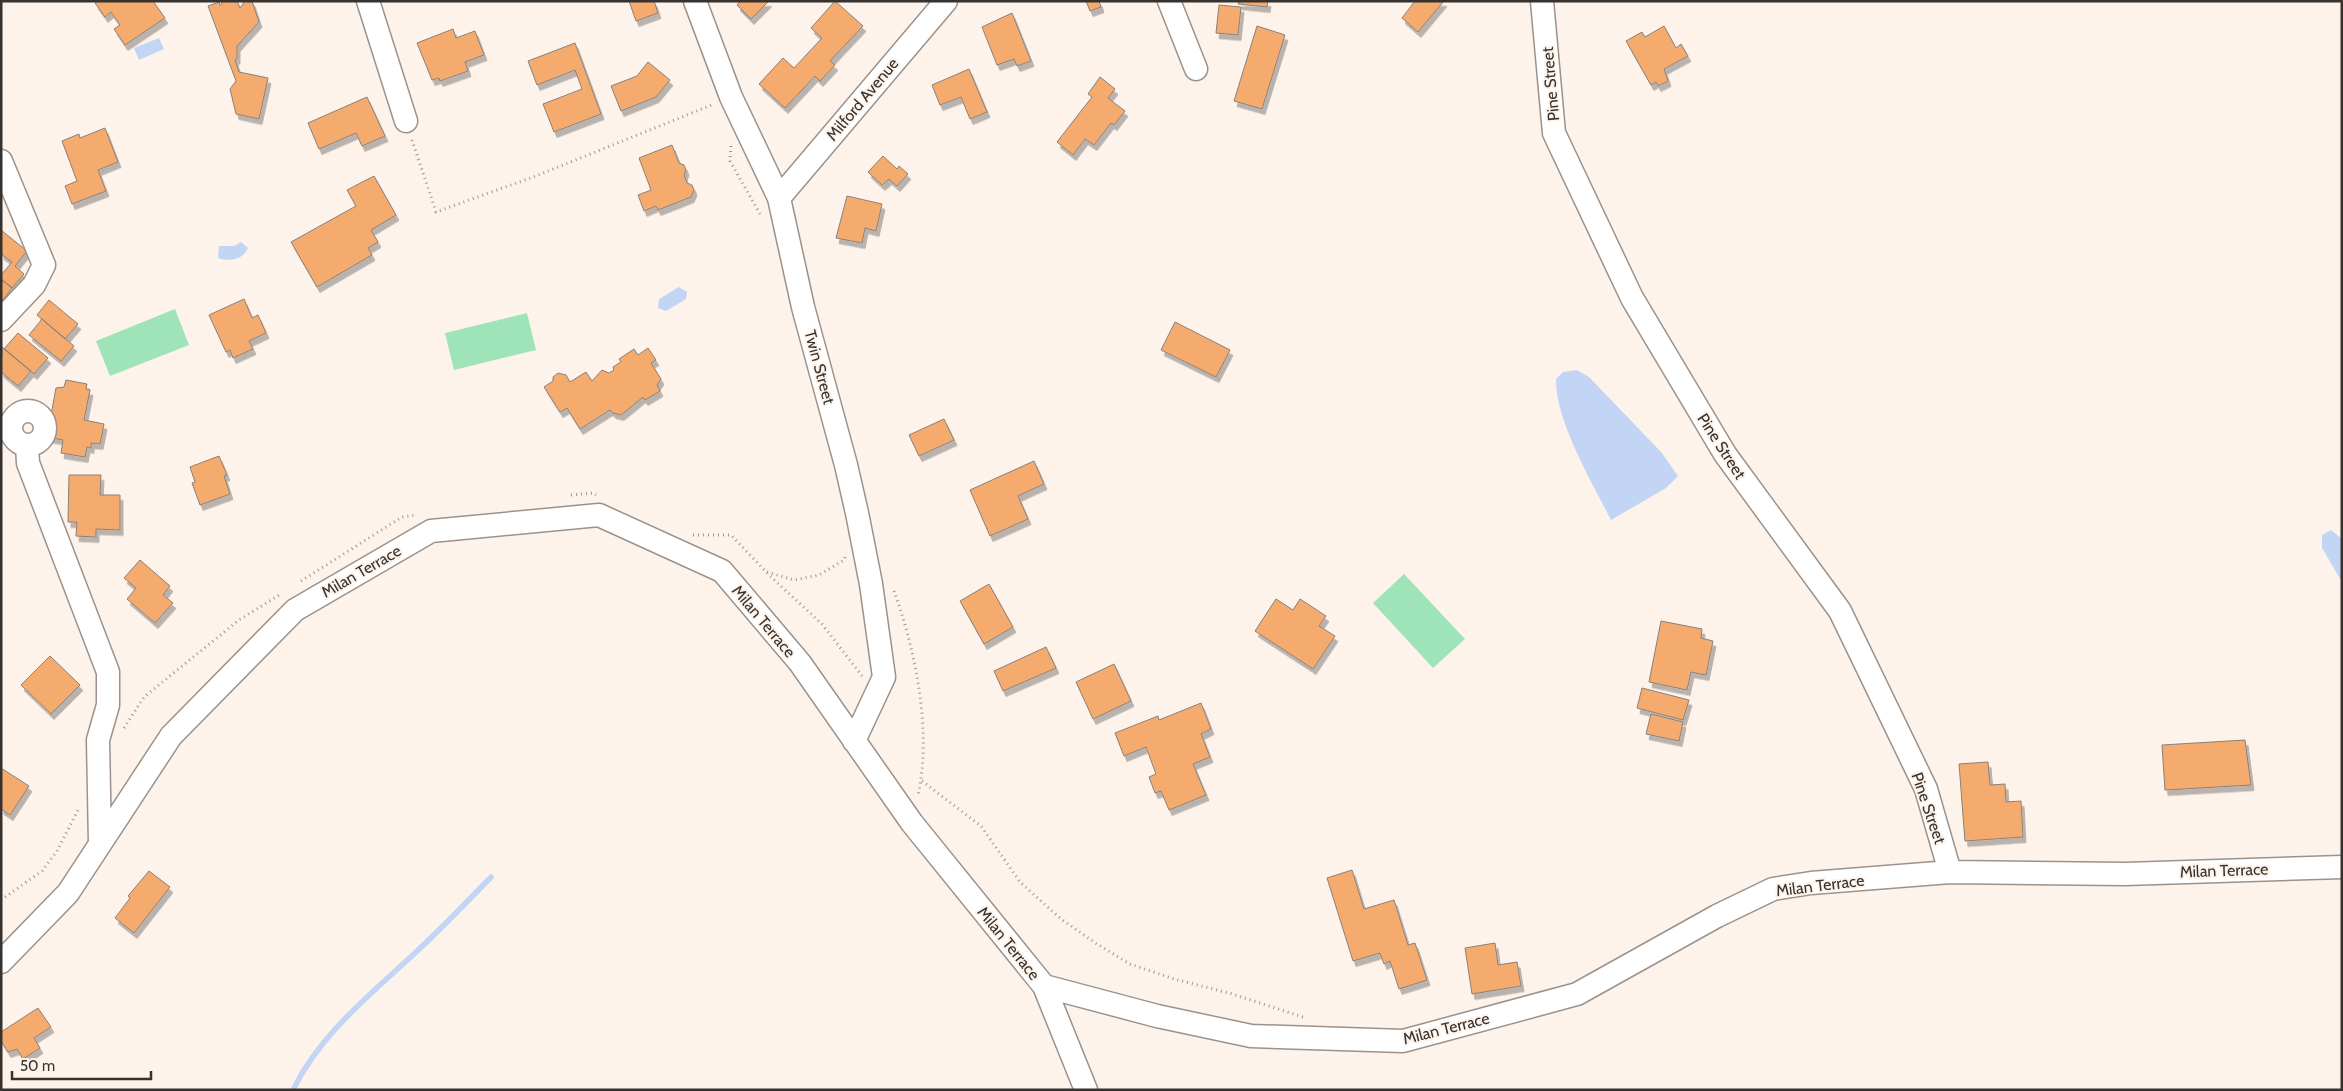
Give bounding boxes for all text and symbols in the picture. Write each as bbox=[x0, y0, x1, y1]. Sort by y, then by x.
street label: Pine Street bbox=[1538, 46, 1563, 122]
street label: Milford Avenue bbox=[822, 54, 902, 144]
street label: Twin Street bbox=[801, 328, 839, 407]
street label: Pine Street bbox=[1693, 410, 1750, 483]
street label: Milan Terrace bbox=[318, 541, 404, 602]
street label: Milan Terrace bbox=[728, 581, 799, 661]
street label: Pine Street bbox=[1907, 770, 1950, 847]
street label: Milan Terrace bbox=[2179, 859, 2269, 882]
street label: Milan Terrace bbox=[1775, 871, 1865, 900]
street label: Milan Terrace bbox=[973, 903, 1044, 984]
street label: Milan Terrace bbox=[1401, 1009, 1491, 1048]
scale bar bbox=[12, 1048, 151, 1080]
text: 50 m bbox=[20, 1057, 55, 1075]

